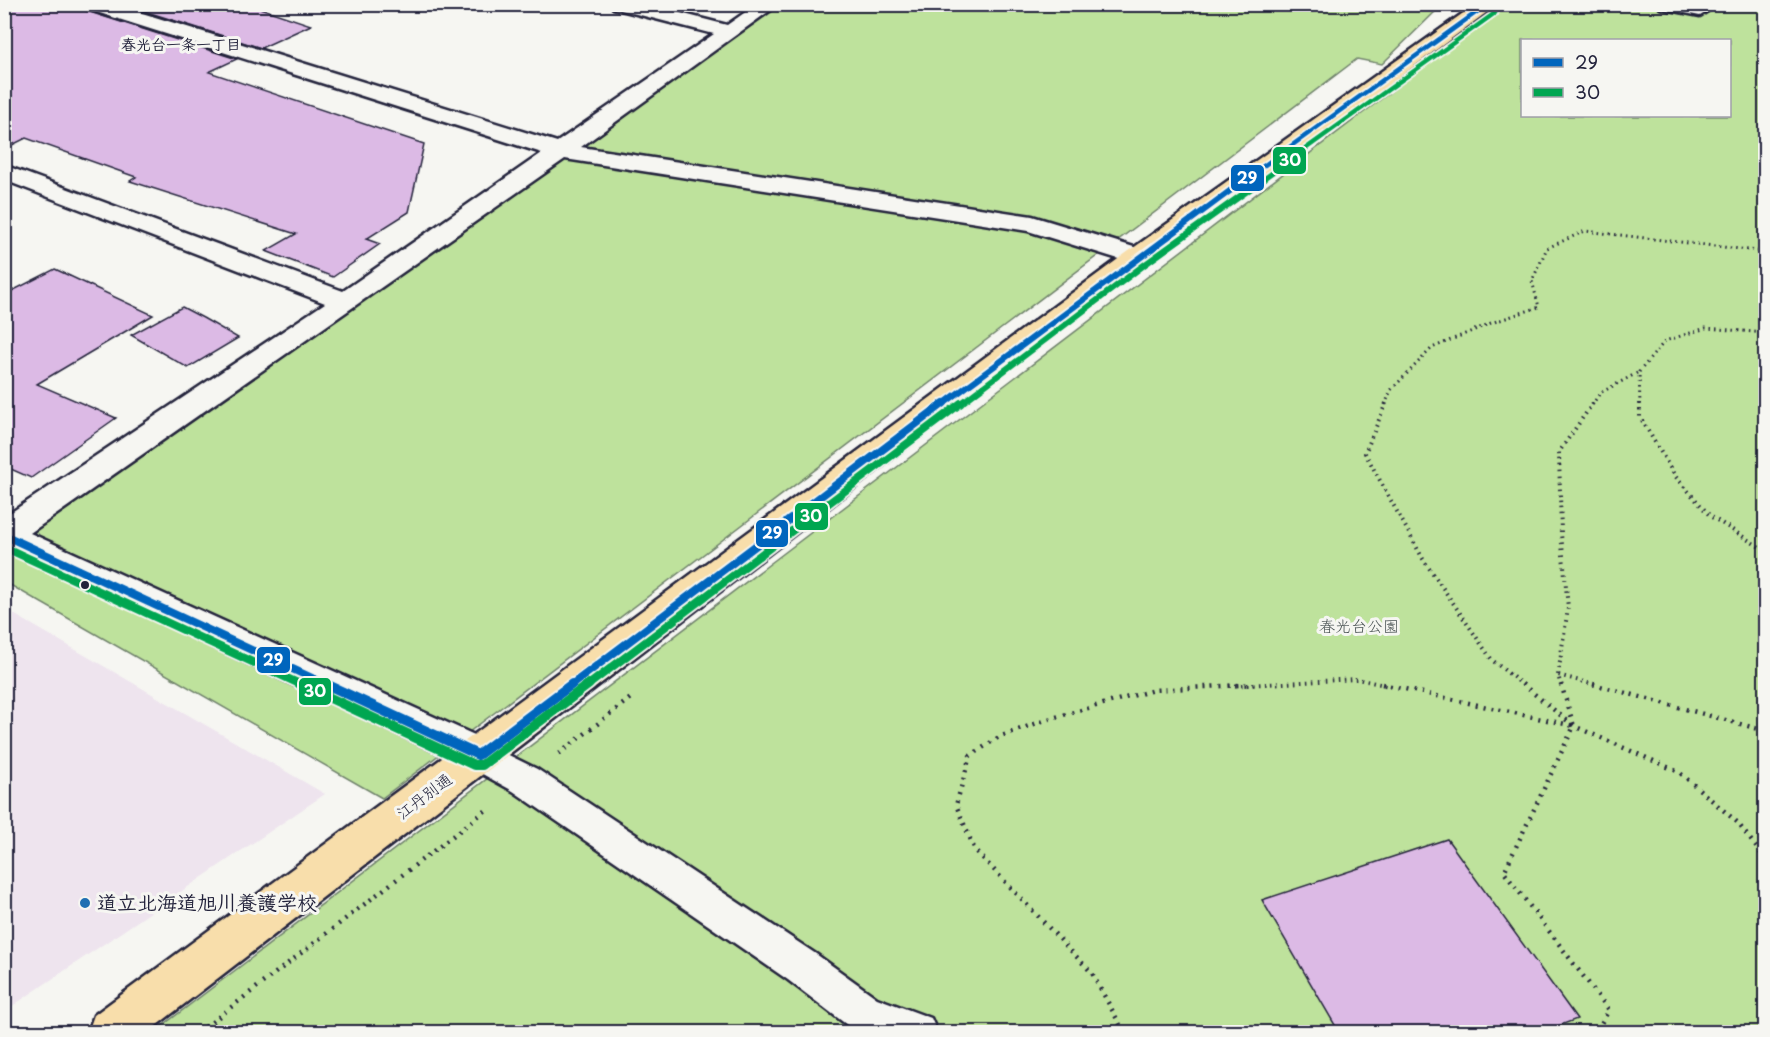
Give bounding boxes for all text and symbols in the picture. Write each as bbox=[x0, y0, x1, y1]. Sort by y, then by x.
district label: 春光台一条一丁目 bbox=[121, 32, 241, 55]
legend bbox=[1521, 39, 1731, 117]
text: 29 bbox=[1575, 48, 1598, 75]
text: 30 bbox=[1575, 78, 1600, 105]
line badge: 30 bbox=[1272, 146, 1307, 175]
text: 30 bbox=[1279, 147, 1301, 171]
line badge: 29 bbox=[1230, 164, 1265, 192]
text: 29 bbox=[1237, 165, 1257, 189]
line badge: 30 bbox=[794, 502, 829, 531]
text: 30 bbox=[800, 503, 822, 527]
line badge: 29 bbox=[755, 519, 789, 548]
text: 29 bbox=[762, 520, 782, 544]
unlabelled marker bbox=[79, 579, 91, 591]
park label: 春光台公園 bbox=[1319, 613, 1399, 637]
line badge: 29 bbox=[256, 646, 291, 674]
text: 29 bbox=[263, 647, 283, 671]
line badge: 30 bbox=[298, 677, 332, 706]
text: 30 bbox=[304, 678, 326, 702]
street label: 江丹別通 bbox=[391, 766, 456, 824]
place label: 道立北海道旭川養護学校 bbox=[97, 887, 317, 917]
marker: 道立北海道旭川養護学校 bbox=[78, 896, 92, 910]

